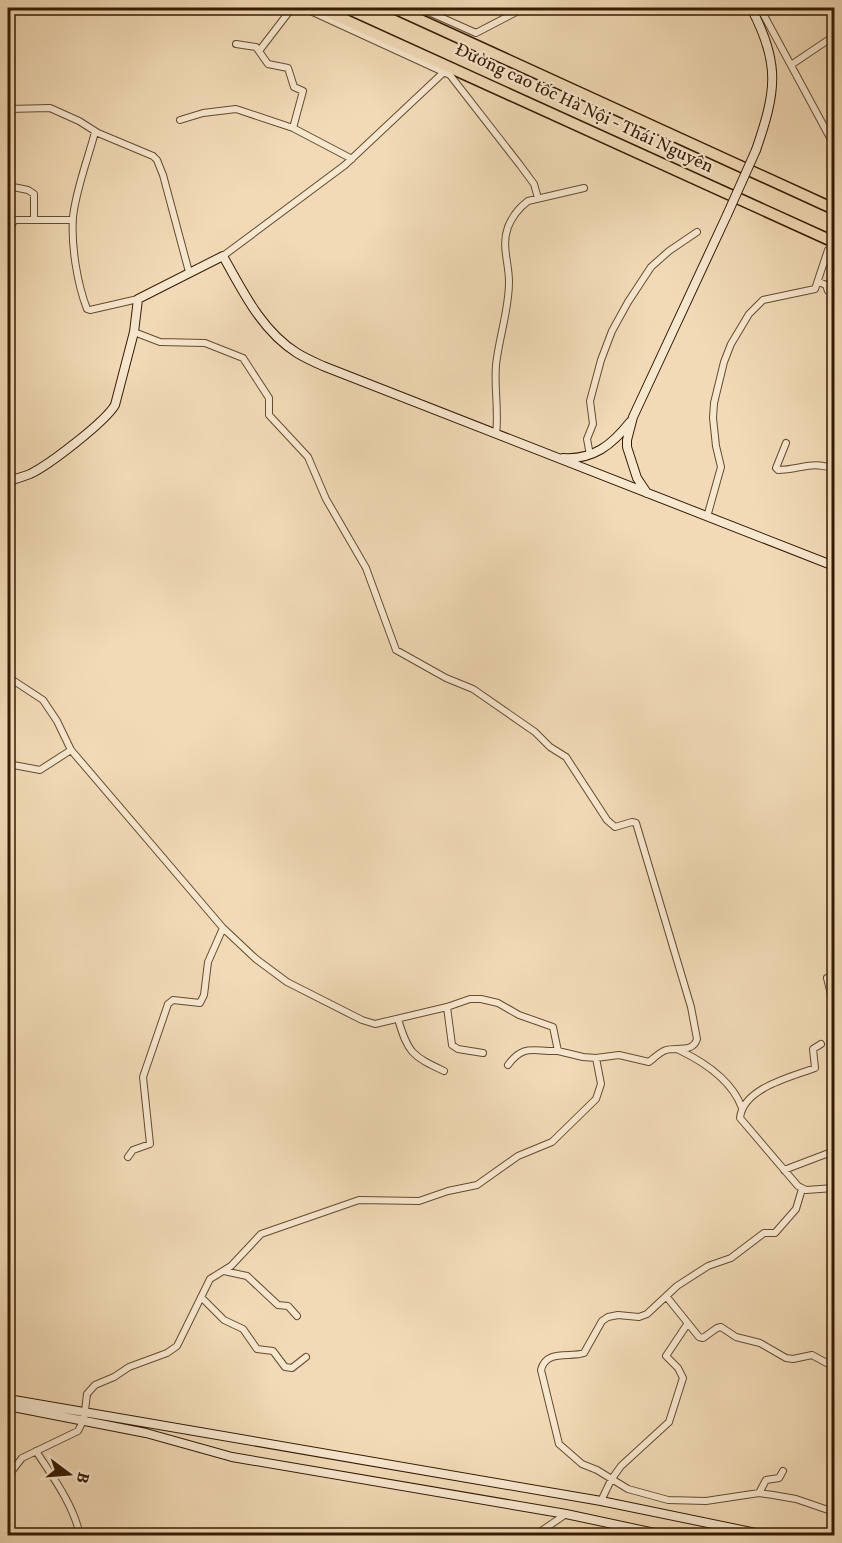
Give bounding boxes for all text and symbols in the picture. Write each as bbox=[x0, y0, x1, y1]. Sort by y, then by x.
street label: Đường cao tốc Hà Nội - Thái Nguyên bbox=[451, 38, 718, 180]
north arrow bbox=[39, 1444, 99, 1504]
text: B bbox=[69, 1469, 94, 1486]

